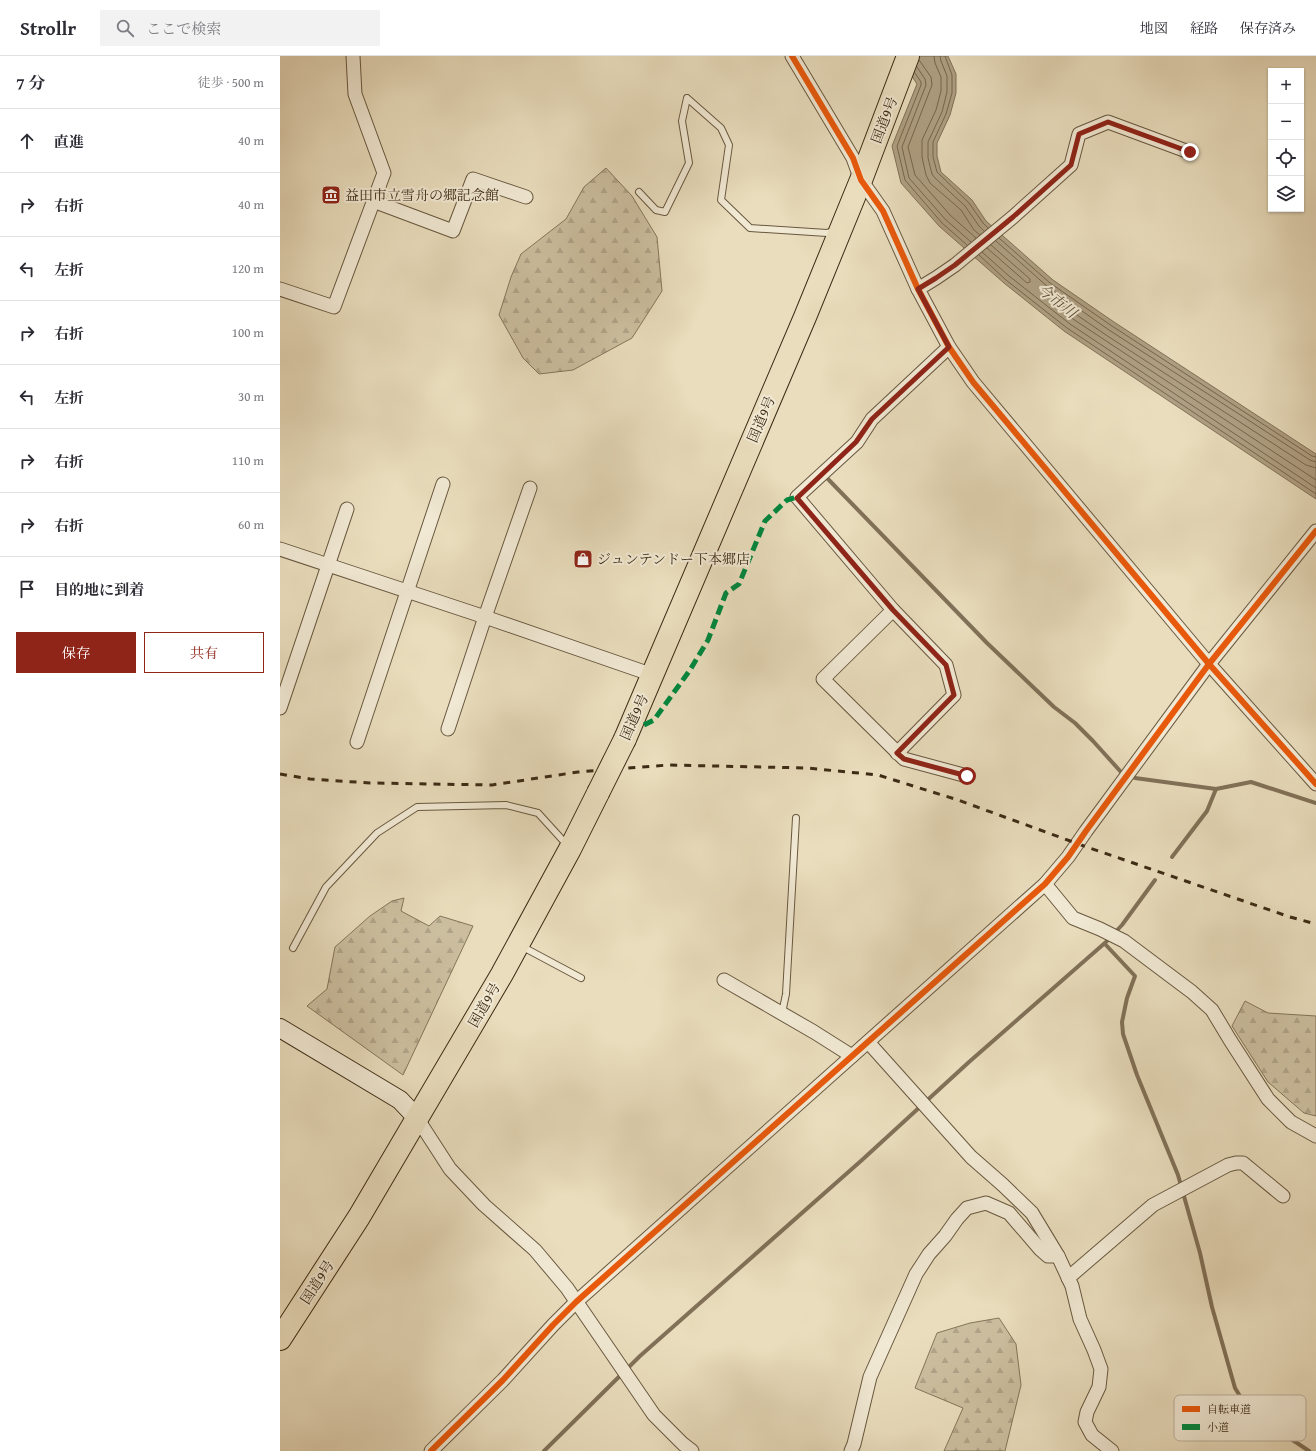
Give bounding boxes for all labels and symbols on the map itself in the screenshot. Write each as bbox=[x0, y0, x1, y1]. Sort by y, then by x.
street label: 国道9号 bbox=[866, 94, 902, 146]
route end bbox=[1181, 143, 1199, 161]
museum icon: 益田市立雪舟の郷記念館 bbox=[320, 184, 342, 206]
place label: 益田市立雪舟の郷記念館 bbox=[345, 185, 499, 205]
water label: 今市川 bbox=[1033, 278, 1083, 324]
street label: 国道9号 bbox=[742, 393, 780, 445]
shop icon: ジュンテンドー下本郷店 bbox=[572, 548, 594, 570]
place label: ジュンテンドー下本郷店 bbox=[597, 549, 750, 569]
street label: 国道9号 bbox=[615, 691, 653, 743]
route start bbox=[958, 767, 976, 785]
street label: 国道9号 bbox=[463, 979, 505, 1031]
street label: 国道9号 bbox=[295, 1256, 339, 1308]
legend bbox=[1174, 1395, 1306, 1441]
text: 自転車道 bbox=[1207, 1401, 1251, 1417]
text: 小道 bbox=[1207, 1419, 1229, 1435]

